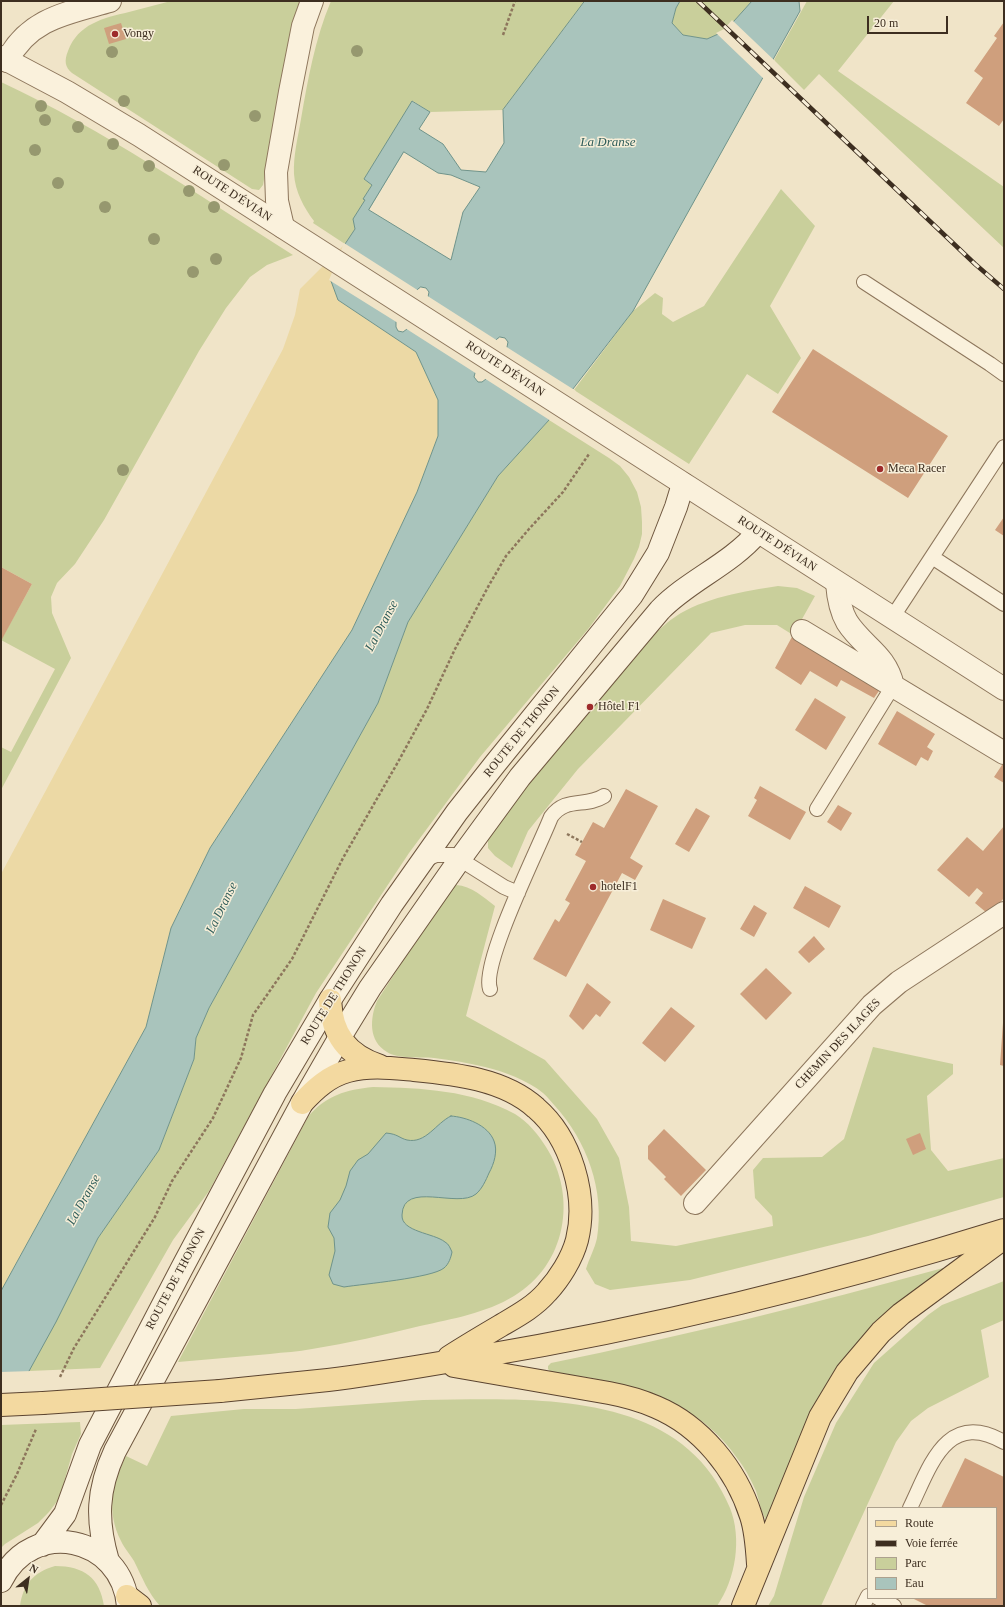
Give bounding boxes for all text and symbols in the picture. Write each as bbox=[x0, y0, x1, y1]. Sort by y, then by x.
scale bar bbox=[869, 8, 950, 34]
text: 20 m bbox=[874, 16, 898, 30]
place label: Vongy bbox=[123, 27, 154, 41]
marker: Vongy bbox=[110, 29, 120, 39]
water label: La Dranse bbox=[580, 135, 636, 151]
street label: ROUTE D'ÉVIAN bbox=[190, 163, 274, 225]
street label: ROUTE D'ÉVIAN bbox=[463, 338, 547, 400]
place label: Meca Racer bbox=[888, 462, 946, 476]
marker: Meca Racer bbox=[875, 464, 885, 474]
street label: ROUTE D'ÉVIAN bbox=[735, 513, 819, 575]
water label: La Dranse bbox=[362, 598, 402, 654]
street label: ROUTE DE THONON bbox=[481, 684, 563, 780]
place label: Hôtel F1 bbox=[598, 700, 640, 714]
marker: Hôtel F1 bbox=[585, 702, 595, 712]
water label: La Dranse bbox=[203, 880, 241, 936]
place label: hotelF1 bbox=[601, 880, 638, 894]
marker: hotelF1 bbox=[588, 882, 598, 892]
street label: ROUTE DE THONON bbox=[298, 944, 370, 1048]
street label: CHEMIN DES ILAGES bbox=[792, 996, 884, 1092]
water label: La Dranse bbox=[64, 1172, 104, 1228]
street label: ROUTE DE THONON bbox=[143, 1226, 209, 1332]
legend bbox=[867, 1507, 997, 1599]
text: Route bbox=[905, 1516, 934, 1530]
text: Voie ferrée bbox=[905, 1536, 958, 1550]
text: Parc bbox=[905, 1556, 926, 1570]
north arrow bbox=[8, 1559, 48, 1599]
text: N bbox=[28, 1561, 40, 1576]
text: Eau bbox=[905, 1576, 924, 1590]

